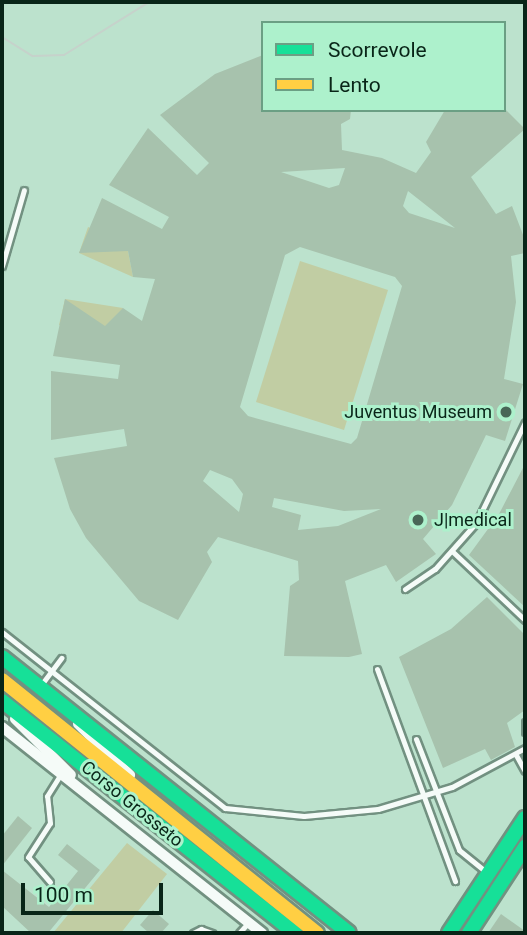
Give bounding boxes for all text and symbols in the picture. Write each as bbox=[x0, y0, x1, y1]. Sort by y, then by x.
legend bbox=[261, 21, 506, 112]
text: Scorrevole bbox=[328, 38, 427, 62]
text: Lento bbox=[328, 73, 381, 97]
place label: Juventus Museum bbox=[344, 401, 492, 423]
marker: Juventus Museum bbox=[498, 404, 514, 420]
place label: J|medical bbox=[434, 509, 512, 531]
marker: J|medical bbox=[408, 510, 428, 530]
street label: Corso Grosseto bbox=[77, 756, 187, 852]
scale bar bbox=[24, 869, 166, 913]
text: 100 m bbox=[34, 883, 93, 907]

